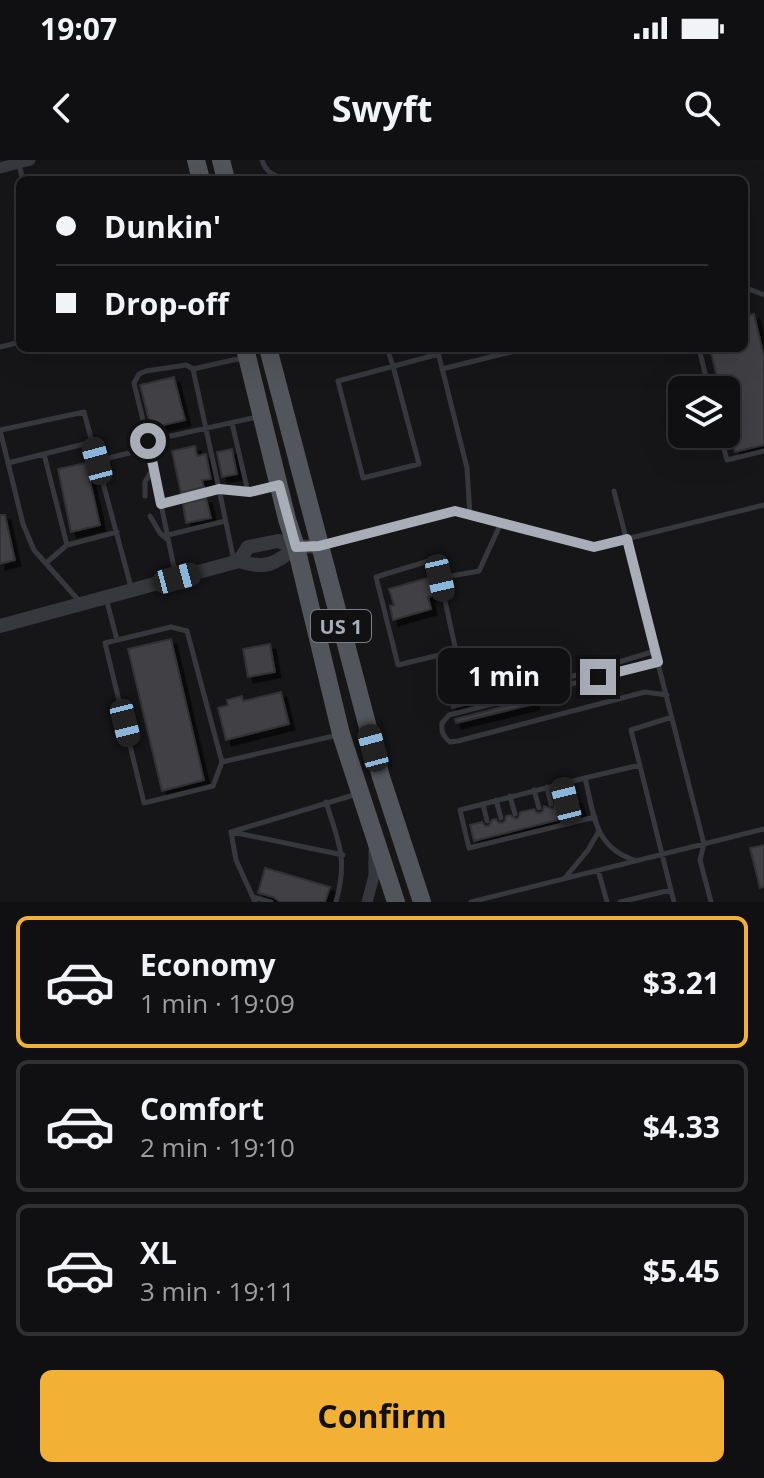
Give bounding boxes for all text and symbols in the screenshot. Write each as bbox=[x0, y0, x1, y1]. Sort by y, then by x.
text: 19:07 bbox=[40, 8, 117, 49]
text: Swyft bbox=[332, 84, 432, 133]
icon: back bbox=[40, 86, 84, 130]
icon: search bbox=[680, 86, 724, 130]
text: Dunkin' bbox=[104, 206, 221, 247]
text: Drop-off bbox=[104, 283, 229, 324]
map controls bbox=[668, 376, 740, 448]
button: layers bbox=[668, 376, 740, 448]
route start bbox=[130, 423, 166, 459]
car bbox=[79, 435, 115, 487]
car bbox=[423, 552, 457, 604]
car bbox=[151, 560, 203, 596]
road number: US 1 bbox=[311, 610, 371, 642]
callout: 1 min bbox=[438, 649, 570, 705]
text: 1 min bbox=[468, 658, 540, 694]
route end bbox=[580, 659, 616, 695]
car bbox=[108, 697, 142, 749]
car bbox=[355, 722, 391, 774]
car bbox=[549, 775, 583, 827]
text: Economy bbox=[140, 944, 276, 985]
icon: car bbox=[44, 946, 116, 1018]
text: $3.21 bbox=[643, 962, 720, 1003]
text: 1 min · 19:09 bbox=[140, 985, 295, 1021]
text: Comfort bbox=[140, 1088, 264, 1129]
icon: car bbox=[44, 1090, 116, 1162]
text: $4.33 bbox=[643, 1106, 720, 1147]
text: 2 min · 19:10 bbox=[140, 1129, 295, 1165]
text: XL bbox=[140, 1232, 177, 1273]
icon: car bbox=[44, 1234, 116, 1306]
text: $5.45 bbox=[643, 1250, 720, 1291]
text: 3 min · 19:11 bbox=[140, 1273, 295, 1309]
button: Confirm bbox=[40, 1370, 724, 1462]

